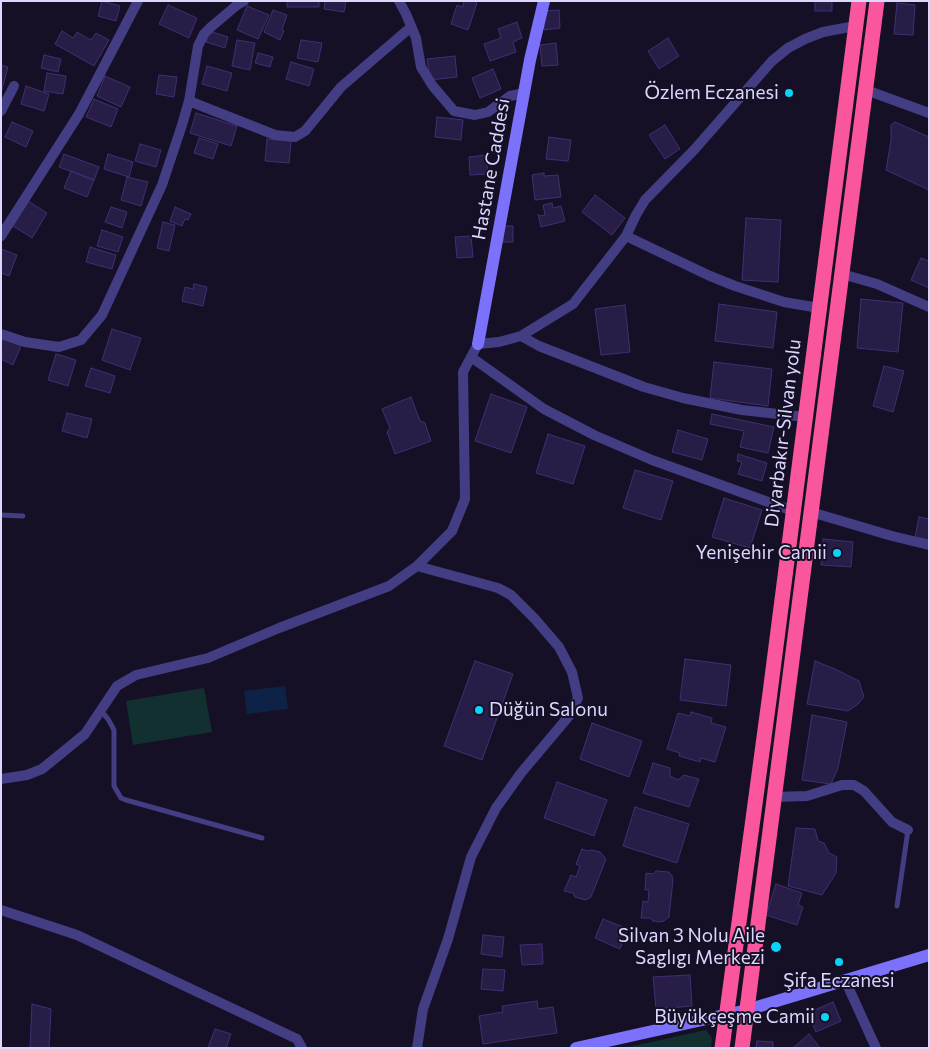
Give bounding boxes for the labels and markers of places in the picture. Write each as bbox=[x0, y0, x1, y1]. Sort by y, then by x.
place label: Özlem Eczanesi bbox=[644, 82, 779, 104]
marker: Özlem Eczanesi bbox=[783, 87, 795, 99]
place label: Yenişehir Camii bbox=[696, 542, 827, 564]
marker: Yenişehir Camii bbox=[831, 547, 843, 559]
place label: Düğün Salonu bbox=[489, 699, 608, 721]
marker: Düğün Salonu bbox=[473, 704, 485, 716]
place label: Silvan 3 Nolu Aile Saglıgı Merkezi bbox=[618, 925, 765, 969]
marker: Silvan 3 Nolu Aile Saglıgı Merkezi bbox=[769, 940, 783, 954]
marker: Şifa Eczanesi bbox=[833, 956, 845, 968]
place label: Şifa Eczanesi bbox=[783, 970, 895, 992]
place label: Büyükçeşme Camii bbox=[654, 1006, 815, 1028]
marker: Büyükçeşme Camii bbox=[819, 1011, 831, 1023]

